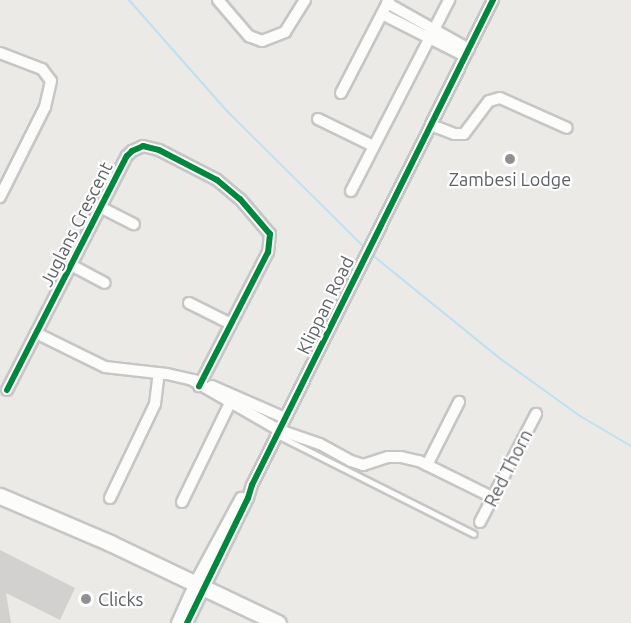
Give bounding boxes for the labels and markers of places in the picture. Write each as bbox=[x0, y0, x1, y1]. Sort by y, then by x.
marker: Zambesi Lodge bbox=[503, 152, 517, 166]
place label: Zambesi Lodge bbox=[449, 168, 571, 190]
place label: Clicks bbox=[98, 588, 143, 610]
marker: Clicks bbox=[79, 592, 93, 606]

